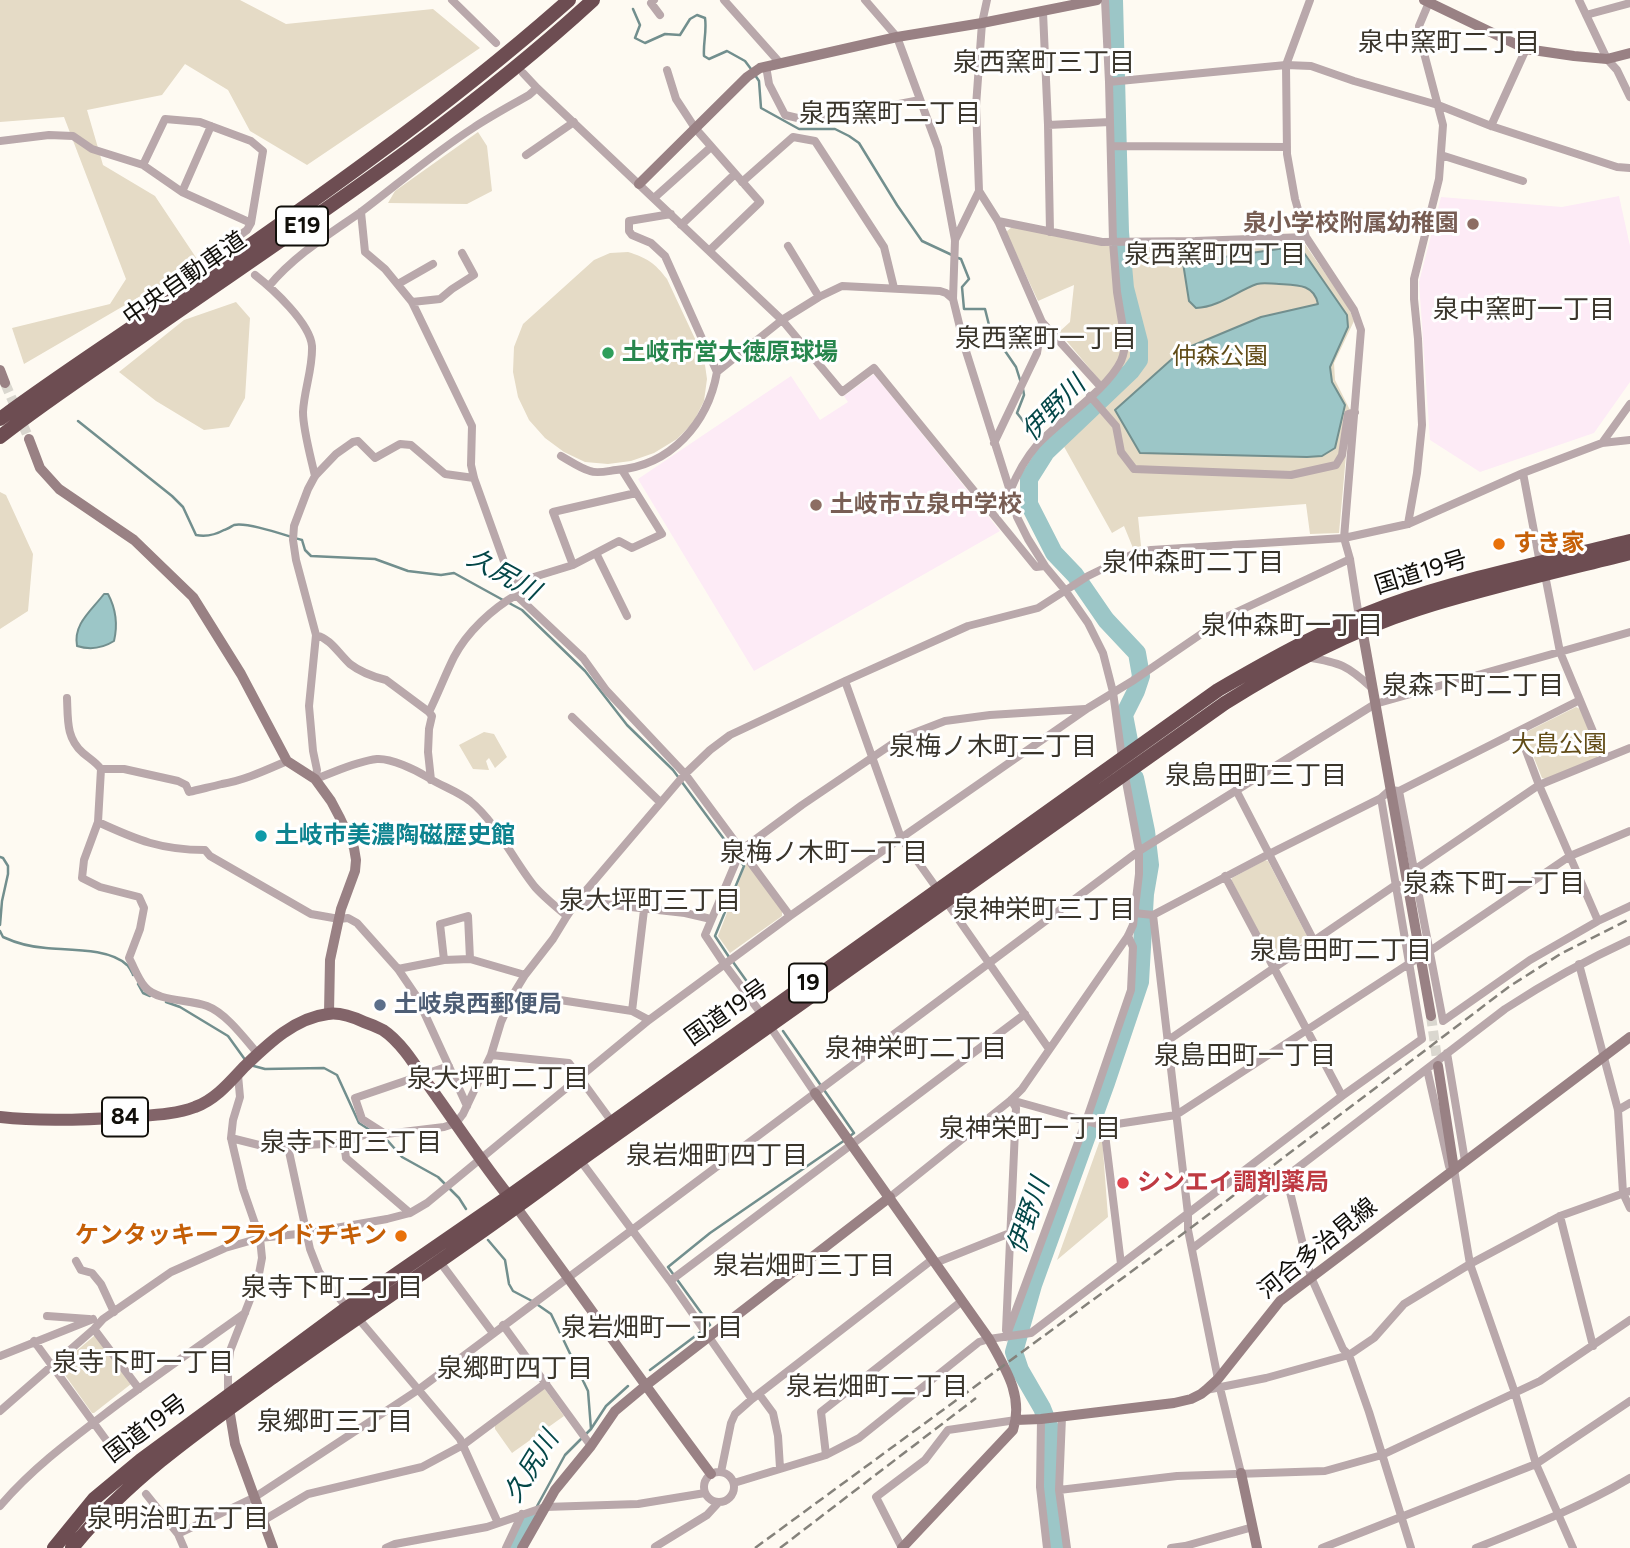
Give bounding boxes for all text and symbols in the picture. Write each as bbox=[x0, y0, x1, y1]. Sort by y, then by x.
district label: 泉中窯町二丁目 bbox=[1358, 27, 1540, 59]
district label: 泉西窯町三丁目 bbox=[953, 47, 1135, 79]
district label: 泉西窯町二丁目 bbox=[799, 98, 981, 130]
road number: E19 bbox=[276, 206, 328, 246]
place label: 泉小学校附属幼稚園 bbox=[1243, 210, 1459, 238]
marker: 泉小学校附属幼稚園 bbox=[1465, 216, 1481, 232]
street label: 中央自動車道 bbox=[118, 226, 252, 332]
district label: 泉西窯町四丁目 bbox=[1124, 239, 1306, 271]
district label: 泉中窯町一丁目 bbox=[1433, 294, 1615, 326]
district label: 泉西窯町一丁目 bbox=[955, 323, 1137, 355]
place label: 土岐市営大徳原球場 bbox=[622, 339, 838, 367]
park label: 仲森公園 bbox=[1172, 343, 1268, 371]
marker: 土岐市営大徳原球場 bbox=[600, 345, 616, 361]
water label: 伊野川 bbox=[1016, 370, 1092, 448]
place label: 土岐市立泉中学校 bbox=[830, 491, 1022, 519]
marker: 土岐市立泉中学校 bbox=[808, 497, 824, 513]
place label: すき家 bbox=[1513, 530, 1585, 558]
marker: すき家 bbox=[1491, 536, 1507, 552]
water label: 久尻川 bbox=[461, 542, 545, 608]
street label: 国道19号 bbox=[1371, 545, 1471, 601]
district label: 泉仲森町二丁目 bbox=[1102, 547, 1284, 579]
district label: 泉仲森町一丁目 bbox=[1201, 610, 1383, 642]
district label: 泉森下町二丁目 bbox=[1382, 670, 1564, 702]
district label: 泉梅ノ木町二丁目 bbox=[889, 731, 1097, 763]
park label: 大島公園 bbox=[1511, 731, 1607, 759]
district label: 泉島田町三丁目 bbox=[1165, 760, 1347, 792]
place label: 土岐市美濃陶磁歴史館 bbox=[275, 822, 515, 850]
marker: 土岐市美濃陶磁歴史館 bbox=[253, 828, 269, 844]
district label: 泉梅ノ木町一丁目 bbox=[720, 837, 928, 869]
district label: 泉森下町一丁目 bbox=[1403, 868, 1585, 900]
district label: 泉大坪町三丁目 bbox=[559, 885, 741, 917]
district label: 泉神栄町三丁目 bbox=[953, 894, 1135, 926]
district label: 泉島田町二丁目 bbox=[1250, 935, 1432, 967]
road number: 19 bbox=[789, 964, 827, 1002]
street label: 国道19号 bbox=[680, 974, 774, 1052]
place label: 土岐泉西郵便局 bbox=[394, 991, 562, 1019]
marker: 土岐泉西郵便局 bbox=[372, 997, 388, 1013]
district label: 泉神栄町二丁目 bbox=[825, 1033, 1007, 1065]
district label: 泉島田町一丁目 bbox=[1154, 1040, 1336, 1072]
district label: 泉大坪町二丁目 bbox=[407, 1063, 589, 1095]
road number: 84 bbox=[102, 1098, 148, 1136]
district label: 泉神栄町一丁目 bbox=[939, 1113, 1121, 1145]
district label: 泉寺下町三丁目 bbox=[260, 1127, 442, 1159]
district label: 泉岩畑町四丁目 bbox=[626, 1140, 808, 1172]
place label: シンエイ調剤薬局 bbox=[1137, 1169, 1329, 1197]
water label: 伊野川 bbox=[1002, 1174, 1056, 1258]
marker: シンエイ調剤薬局 bbox=[1115, 1175, 1131, 1191]
street label: 河合多治見線 bbox=[1253, 1192, 1383, 1306]
place label: ケンタッキーフライドチキン bbox=[75, 1222, 387, 1250]
marker: ケンタッキーフライドチキン bbox=[393, 1228, 409, 1244]
district label: 泉岩畑町三丁目 bbox=[713, 1250, 895, 1282]
district label: 泉寺下町二丁目 bbox=[241, 1272, 423, 1304]
district label: 泉岩畑町一丁目 bbox=[561, 1312, 743, 1344]
district label: 泉寺下町一丁目 bbox=[52, 1347, 234, 1379]
district label: 泉郷町四丁目 bbox=[437, 1353, 593, 1385]
district label: 泉岩畑町二丁目 bbox=[786, 1371, 968, 1403]
street label: 国道19号 bbox=[99, 1389, 193, 1469]
district label: 泉郷町三丁目 bbox=[257, 1406, 413, 1438]
water label: 久尻川 bbox=[498, 1426, 566, 1508]
district label: 泉明治町五丁目 bbox=[87, 1503, 269, 1535]

